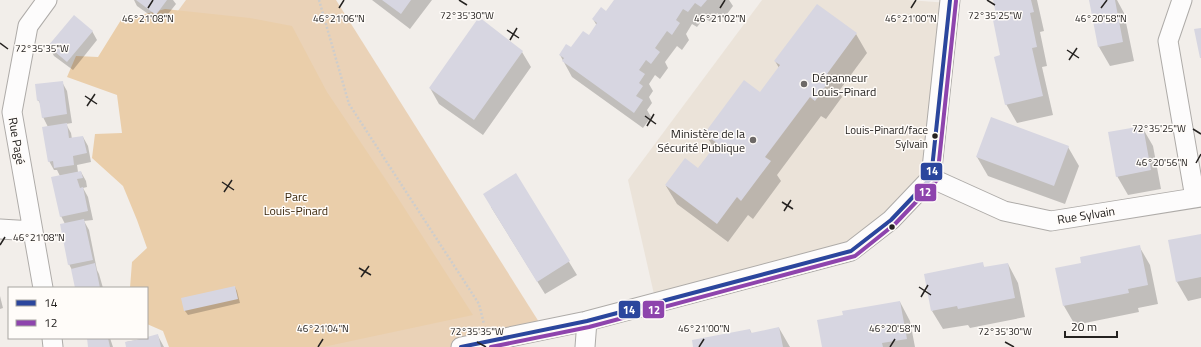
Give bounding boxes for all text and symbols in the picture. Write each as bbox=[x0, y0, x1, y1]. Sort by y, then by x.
text: 72°35'30"W bbox=[440, 8, 494, 23]
text: 72°35'25"W bbox=[968, 8, 1022, 23]
text: 46°21'08"N bbox=[122, 11, 174, 26]
text: 46°21'06"N bbox=[313, 11, 365, 26]
text: 46°21'02"N bbox=[694, 11, 746, 26]
text: 46°21'00"N bbox=[885, 11, 937, 26]
text: 46°20'58"N bbox=[1075, 11, 1127, 26]
text: 72°35'35"W bbox=[15, 41, 69, 56]
place label: Dépanneur Louis-Pinard bbox=[812, 68, 876, 101]
marker: Dépanneur Louis-Pinard bbox=[799, 79, 809, 89]
street label: Rue Pagé bbox=[3, 116, 31, 166]
text: 72°35'25"W bbox=[1132, 121, 1186, 136]
place label: Louis-Pinard/face Sylvain bbox=[845, 122, 928, 152]
place label: Ministère de la Sécurité Publique bbox=[657, 124, 745, 157]
marker: Louis-Pinard/face Sylvain bbox=[930, 131, 940, 141]
marker: Ministère de la Sécurité Publique bbox=[748, 135, 758, 145]
text: 46°20'56"N bbox=[1136, 155, 1188, 170]
line badge: 14 bbox=[920, 162, 943, 181]
text: 14 bbox=[926, 163, 938, 179]
line badge: 12 bbox=[914, 183, 937, 202]
text: 12 bbox=[919, 184, 931, 200]
park label: Parc Louis-Pinard bbox=[264, 187, 328, 220]
street label: Rue Sylvain bbox=[1056, 201, 1116, 229]
unlabelled marker bbox=[887, 222, 897, 232]
text: 46°21'08"N bbox=[13, 230, 65, 245]
legend bbox=[8, 287, 148, 339]
text: 14 bbox=[44, 293, 58, 312]
line badge: 14 bbox=[618, 300, 641, 319]
line badge: 12 bbox=[642, 300, 665, 319]
text: 14 bbox=[623, 302, 635, 318]
text: 12 bbox=[648, 302, 660, 318]
text: 12 bbox=[44, 313, 57, 332]
scale bar bbox=[1065, 313, 1117, 339]
text: 20 m bbox=[1071, 317, 1097, 336]
text: 46°21'04"N bbox=[297, 321, 349, 336]
text: 46°21'00"N bbox=[678, 321, 730, 336]
text: 46°20'58"N bbox=[869, 321, 921, 336]
text: 72°35'35"W bbox=[450, 324, 504, 339]
text: 72°35'30"W bbox=[978, 324, 1032, 339]

